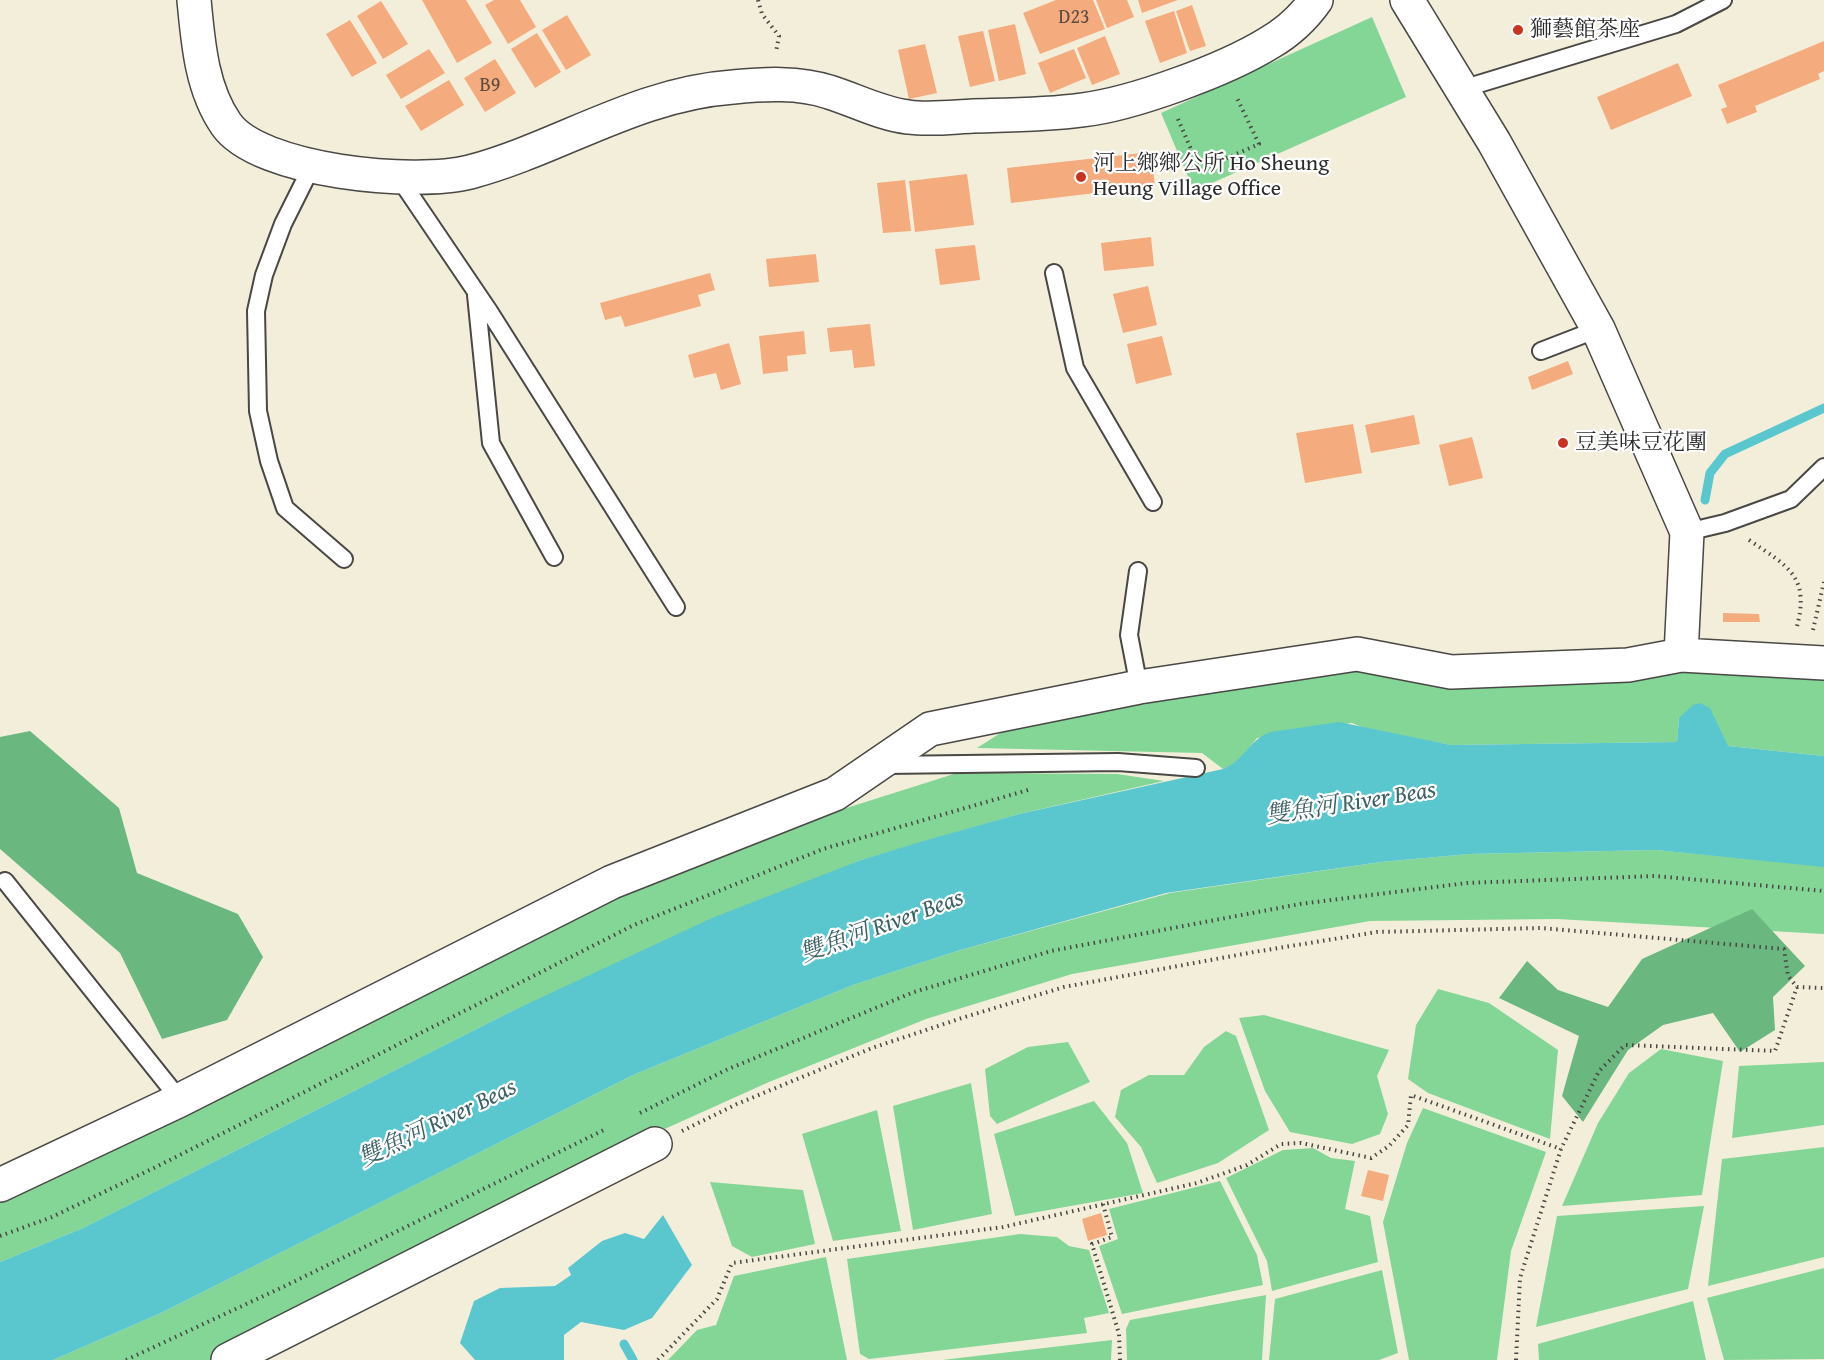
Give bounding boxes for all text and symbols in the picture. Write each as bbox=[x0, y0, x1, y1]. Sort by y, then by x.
house number: D23 bbox=[1058, 6, 1090, 30]
place label: 獅藝館茶座 bbox=[1530, 17, 1640, 43]
marker: 獅藝館茶座 bbox=[1511, 23, 1525, 37]
house number: B9 bbox=[480, 74, 500, 98]
place label: 河上鄉鄉公所 Ho Sheung Heung Village Office bbox=[1093, 151, 1329, 202]
marker: 河上鄉鄉公所 Ho Sheung Heung Village Office bbox=[1074, 170, 1088, 184]
place label: 豆美味豆花團 bbox=[1575, 430, 1707, 456]
marker: 豆美味豆花團 bbox=[1556, 436, 1570, 450]
water label: 雙魚河 River Beas bbox=[1264, 776, 1438, 832]
water label: 雙魚河 River Beas bbox=[796, 884, 968, 970]
water label: 雙魚河 River Beas bbox=[355, 1073, 521, 1175]

